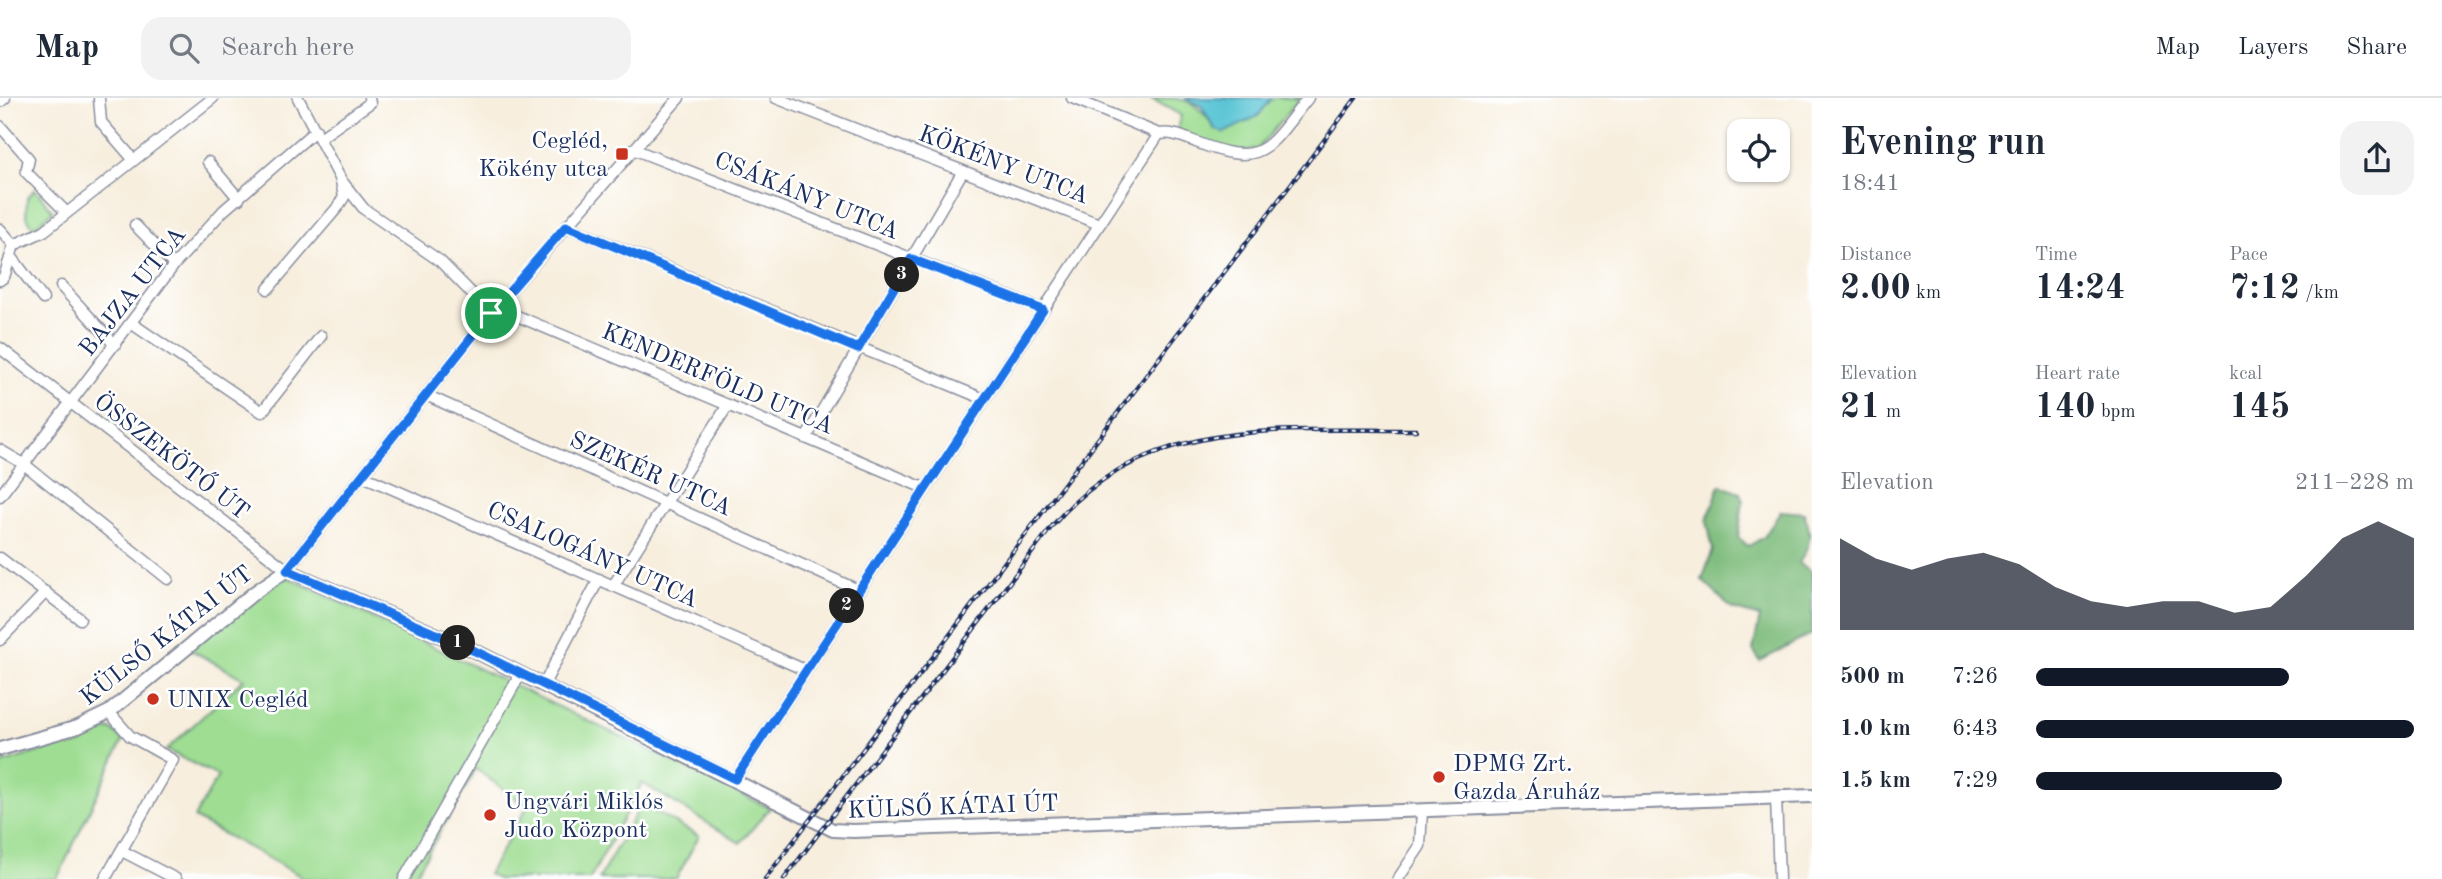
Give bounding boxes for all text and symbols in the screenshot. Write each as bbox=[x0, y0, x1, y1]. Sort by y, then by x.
search box bbox=[141, 17, 631, 80]
icon: search bbox=[165, 29, 203, 67]
text: Map bbox=[35, 32, 99, 65]
text: Search here bbox=[221, 35, 354, 61]
text: Map bbox=[2156, 36, 2200, 60]
text: Layers bbox=[2238, 36, 2308, 60]
text: Share bbox=[2346, 36, 2407, 60]
street label: KÖKÉNY UTCA bbox=[915, 119, 1093, 209]
map controls bbox=[1727, 119, 1790, 182]
button: locate bbox=[1727, 119, 1790, 182]
button: share bbox=[2340, 121, 2414, 195]
text: Evening run bbox=[1840, 125, 2046, 163]
place label: Cegléd, Kökény utca bbox=[478, 130, 608, 182]
street label: CSÁKÁNY UTCA bbox=[710, 145, 904, 245]
marker: Cegléd, Kökény utca bbox=[614, 146, 630, 162]
text: 18:41 bbox=[1840, 172, 1900, 195]
street label: BAJZA UTCA bbox=[76, 223, 191, 361]
text: Distance bbox=[1840, 246, 1912, 265]
text: Time bbox=[2035, 246, 2077, 265]
text: Pace bbox=[2229, 246, 2268, 265]
pin: 3 bbox=[884, 258, 920, 292]
text: 3 bbox=[896, 265, 907, 284]
text: 2.00 bbox=[1840, 271, 1911, 306]
text: 14:24 bbox=[2035, 271, 2126, 306]
text: 7:12 bbox=[2229, 271, 2300, 306]
pin bbox=[461, 283, 521, 343]
text: km bbox=[1911, 284, 1941, 303]
text: /km bbox=[2300, 284, 2339, 303]
icon: arrive bbox=[472, 294, 510, 332]
street label: KENDERFÖLD UTCA bbox=[598, 316, 838, 440]
text: Elevation bbox=[1840, 365, 1917, 384]
text: Heart rate bbox=[2035, 365, 2120, 384]
text: kcal bbox=[2229, 365, 2262, 384]
street label: ÖSSZEKÖTŐ ÚT bbox=[89, 386, 256, 525]
text: 21 bbox=[1840, 390, 1881, 425]
text: 140 bbox=[2035, 390, 2096, 425]
text: 145 bbox=[2229, 390, 2290, 425]
text: m bbox=[1881, 403, 1901, 422]
text: bpm bbox=[2096, 403, 2136, 422]
street label: SZEKÉR UTCA bbox=[565, 425, 737, 521]
text: Elevation bbox=[1840, 471, 1934, 494]
text: 211–228 m bbox=[2295, 471, 2414, 494]
street label: CSALOGÁNY UTCA bbox=[483, 495, 703, 613]
street label: KÜLSŐ KÁTAI ÚT bbox=[74, 558, 258, 711]
pin: 2 bbox=[830, 588, 864, 624]
text: 2 bbox=[841, 596, 852, 615]
pin: 1 bbox=[440, 626, 476, 660]
text: 1 bbox=[452, 633, 463, 652]
text: 500 m bbox=[1840, 665, 1905, 688]
text: 7:26 bbox=[1952, 665, 1998, 688]
place label: UNIX Cegléd bbox=[167, 689, 309, 713]
marker: UNIX Cegléd bbox=[145, 691, 161, 707]
text: 1.0 km bbox=[1840, 717, 1911, 740]
text: 6:43 bbox=[1952, 717, 1998, 740]
place label: DPMG Zrt. Gazda Áruház bbox=[1453, 753, 1600, 805]
marker: DPMG Zrt. Gazda Áruház bbox=[1431, 769, 1447, 785]
text: 1.5 km bbox=[1840, 769, 1911, 792]
text: 7:29 bbox=[1952, 769, 1998, 792]
street label: KÜLSŐ KÁTAI ÚT bbox=[847, 787, 1059, 824]
place label: Ungvári Miklós Judo Központ bbox=[504, 791, 663, 843]
marker: Ungvári Miklós Judo Központ bbox=[482, 807, 498, 823]

